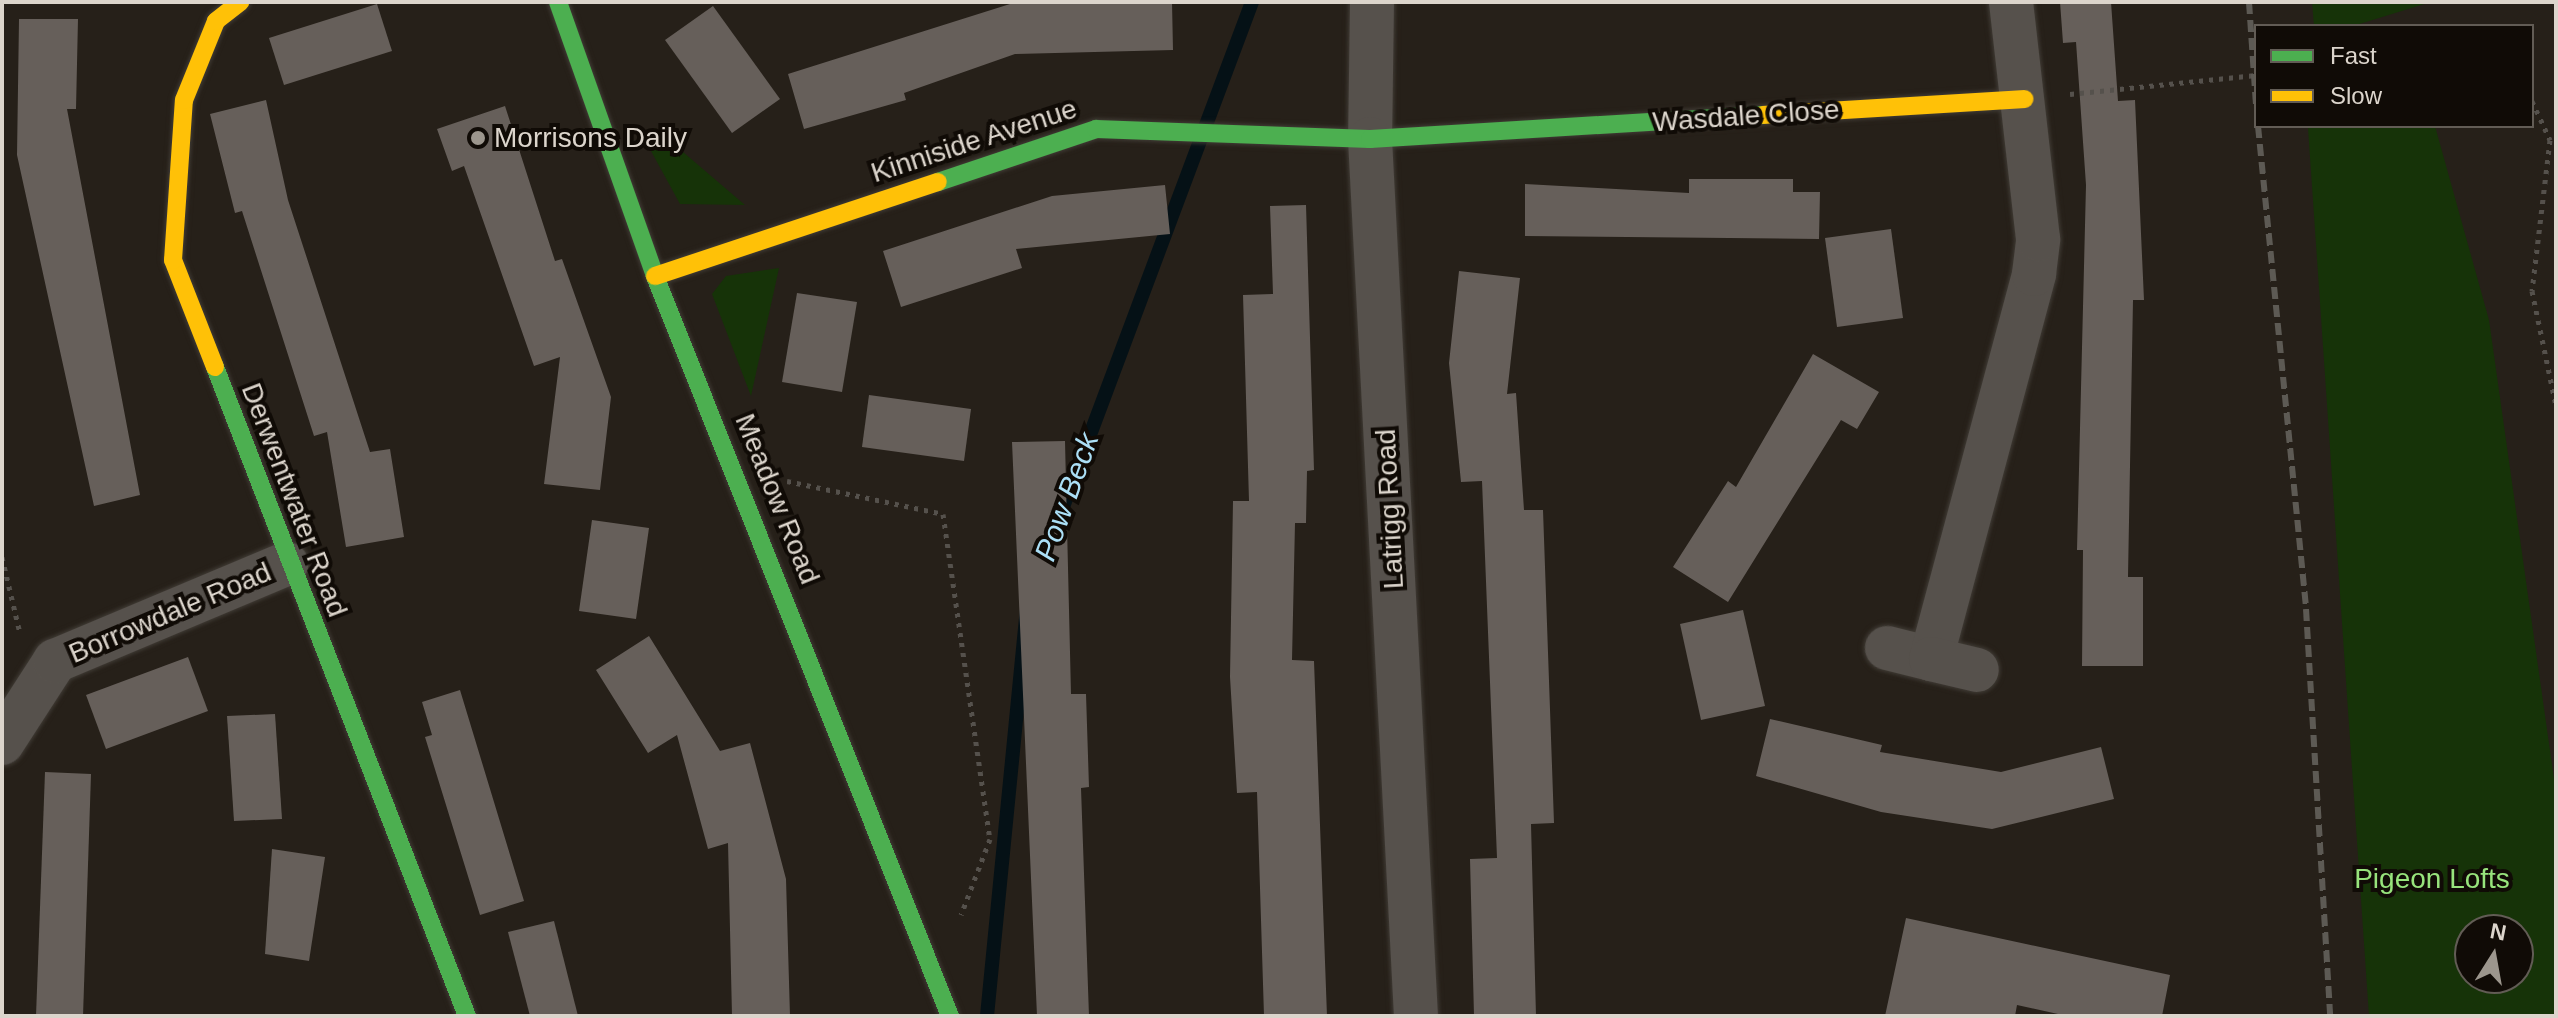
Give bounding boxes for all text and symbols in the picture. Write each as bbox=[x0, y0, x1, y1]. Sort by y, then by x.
legend bbox=[2254, 24, 2534, 128]
text: Fast bbox=[2330, 42, 2377, 69]
text: Slow bbox=[2330, 82, 2382, 109]
street label: Kinniside Avenue bbox=[866, 92, 1082, 190]
street label: Wasdale Close bbox=[1651, 93, 1841, 139]
place label: Morrisons Daily bbox=[494, 121, 687, 155]
marker: Morrisons Daily bbox=[469, 129, 487, 147]
street label: Derwentwater Road bbox=[234, 378, 354, 622]
street label: Meadow Road bbox=[728, 409, 826, 589]
water label: Pow Beck bbox=[1027, 428, 1107, 566]
street label: Latrigg Road bbox=[1369, 428, 1411, 590]
street label: Borrowdale Road bbox=[64, 555, 276, 671]
park label: Pigeon Lofts bbox=[2354, 862, 2510, 896]
north arrow bbox=[2454, 914, 2534, 994]
text: N bbox=[2488, 918, 2508, 946]

